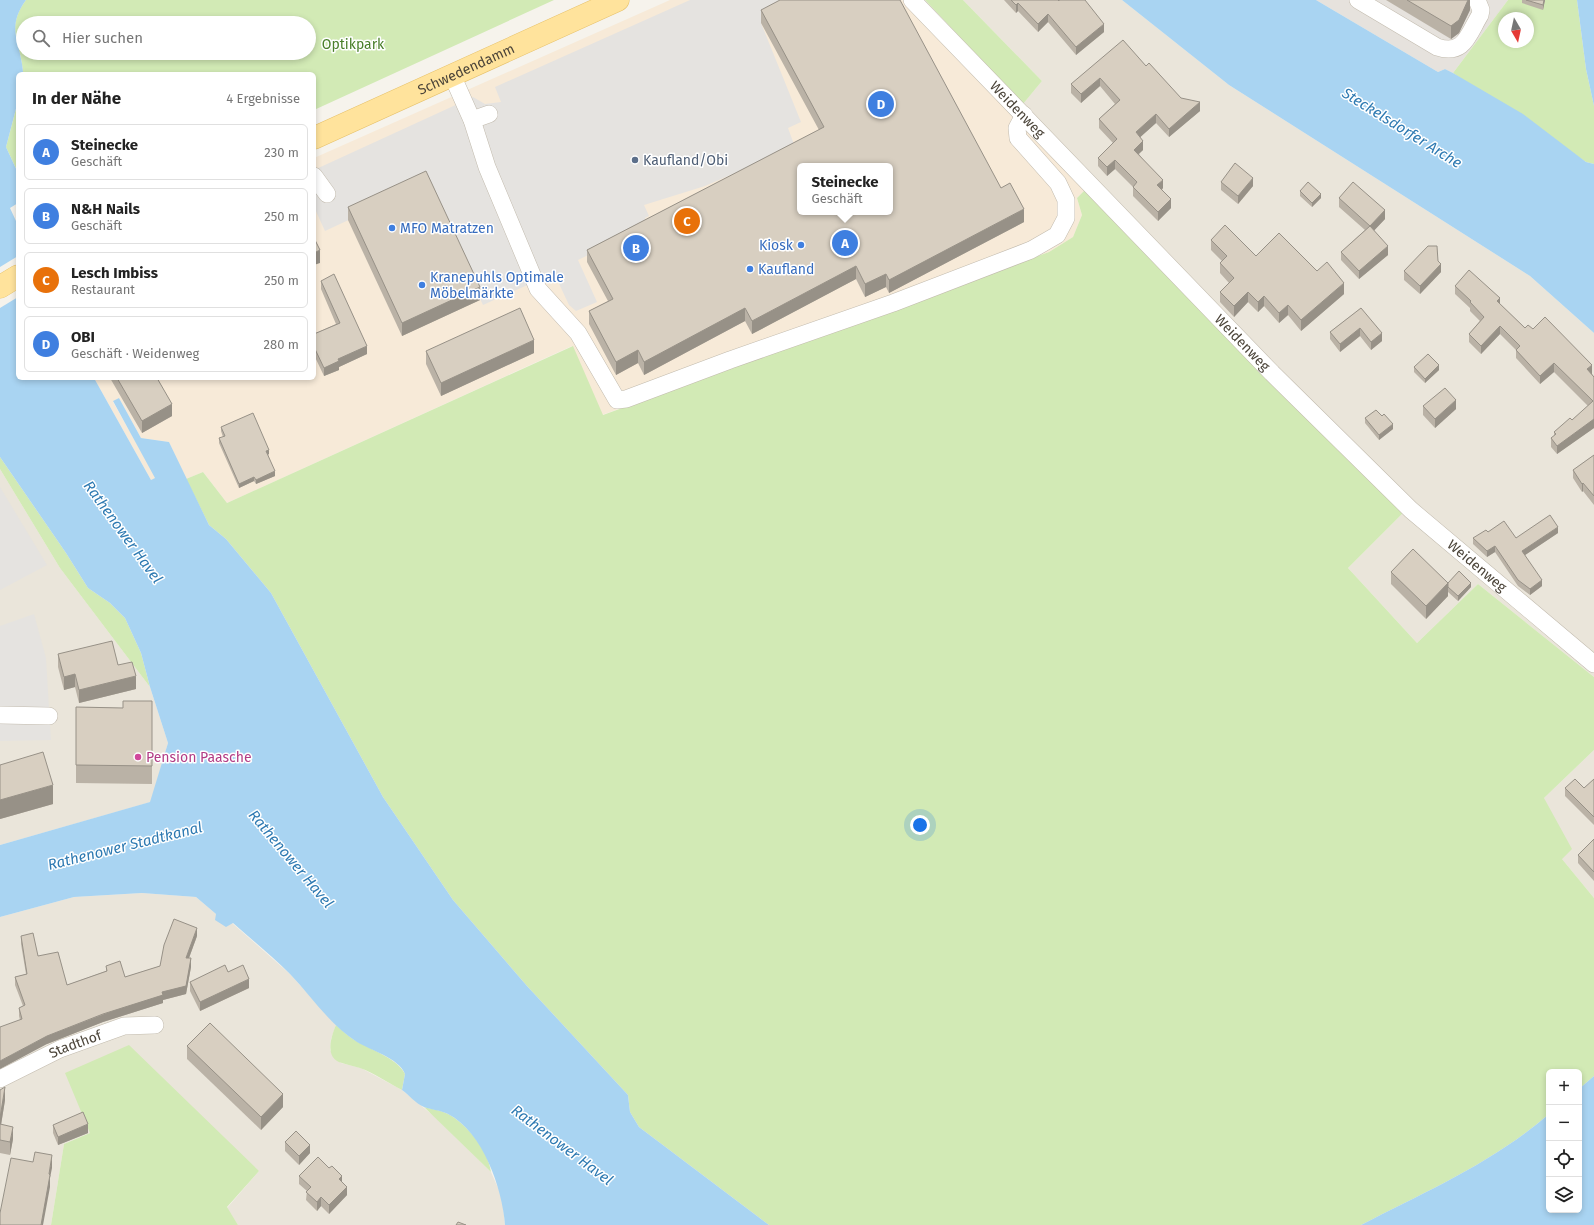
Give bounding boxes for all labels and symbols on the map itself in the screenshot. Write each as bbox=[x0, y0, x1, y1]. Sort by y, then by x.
north arrow bbox=[1498, 12, 1534, 48]
park label: Optikpark bbox=[322, 36, 385, 53]
street label: Schwedendamm bbox=[415, 40, 517, 98]
street label: Weidenweg bbox=[986, 77, 1049, 142]
water label: Steckelsdorfer Arche bbox=[1338, 83, 1465, 172]
pin: D bbox=[868, 89, 894, 119]
place label: Kaufland/Obi bbox=[643, 152, 728, 169]
marker: Kaufland/Obi bbox=[630, 155, 640, 165]
pin: C bbox=[674, 206, 700, 236]
place label: MFO Matratzen bbox=[400, 220, 494, 237]
marker: MFO Matratzen bbox=[387, 223, 397, 233]
pin: A bbox=[832, 228, 858, 258]
pin: B bbox=[623, 233, 649, 263]
place label: Kiosk bbox=[759, 237, 794, 254]
marker: Kiosk bbox=[796, 240, 806, 250]
place label: Kaufland bbox=[758, 261, 814, 278]
marker: Kaufland bbox=[745, 264, 755, 274]
place label: Kranepuhls Optimale Möbelmärkte bbox=[430, 269, 564, 302]
marker: Kranepuhls Optimale Möbelmärkte bbox=[417, 280, 427, 290]
street label: Weidenweg bbox=[1211, 311, 1274, 375]
water label: Rathenower Havel bbox=[80, 477, 166, 587]
street label: Weidenweg bbox=[1444, 536, 1511, 596]
place label: Pension Paasche bbox=[146, 749, 252, 766]
marker: Pension Paasche bbox=[133, 752, 143, 762]
water label: Rathenower Havel bbox=[245, 806, 337, 912]
your location bbox=[910, 815, 930, 835]
water label: Rathenower Stadtkanal bbox=[46, 818, 204, 874]
street label: Stadthof bbox=[46, 1026, 105, 1062]
water label: Rathenower Havel bbox=[508, 1101, 616, 1189]

